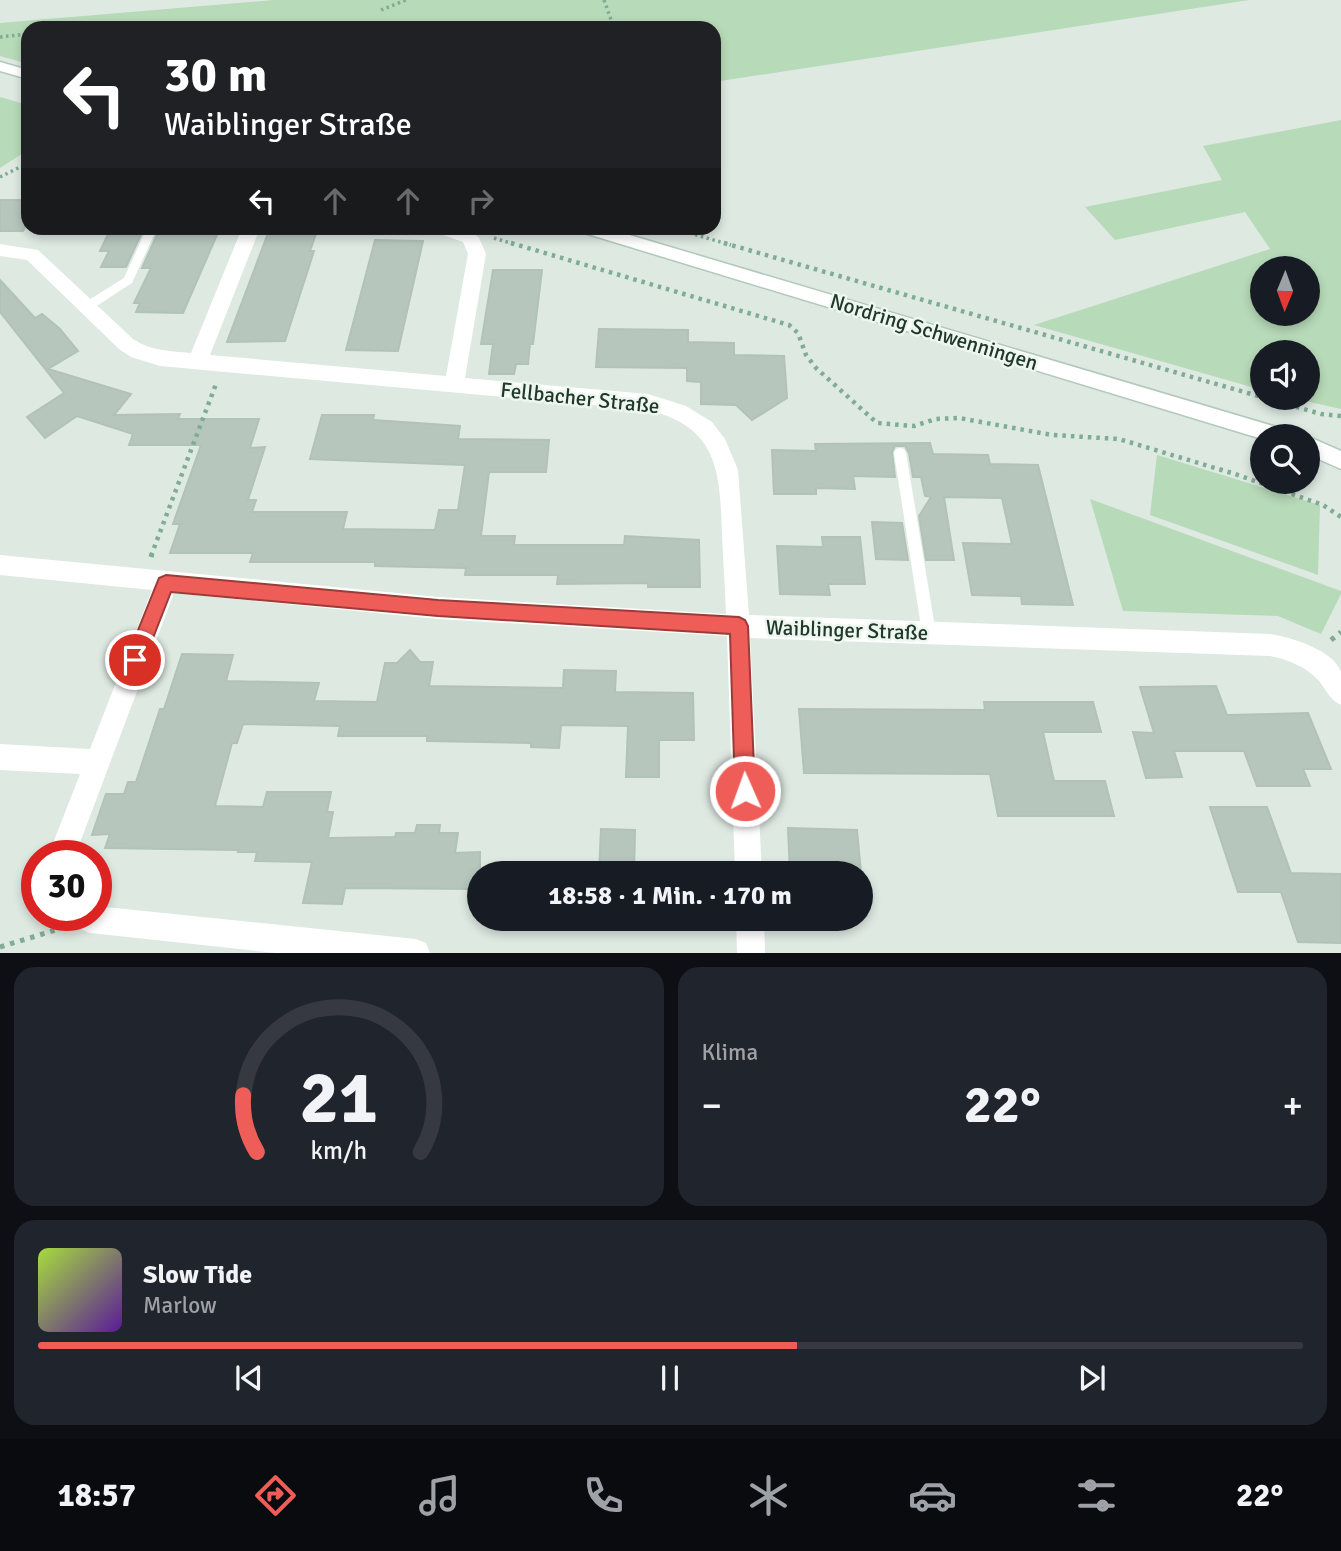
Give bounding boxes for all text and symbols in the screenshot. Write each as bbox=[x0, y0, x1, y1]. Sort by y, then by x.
text: 30 m bbox=[164, 45, 267, 105]
icon: left bbox=[49, 49, 140, 140]
text: Waiblinger Straße bbox=[164, 105, 412, 144]
icon: left bbox=[243, 182, 281, 220]
icon: ahead bbox=[316, 182, 354, 220]
icon: ahead bbox=[389, 182, 427, 220]
icon: right bbox=[462, 182, 500, 220]
north arrow bbox=[1250, 256, 1320, 326]
map controls bbox=[1250, 256, 1320, 494]
street label: Nordring Schwenningen bbox=[827, 288, 1041, 376]
button: sound bbox=[1250, 340, 1320, 410]
street label: Fellbacher Straße bbox=[499, 377, 661, 419]
button: search bbox=[1250, 424, 1320, 494]
street label: Waiblinger Straße bbox=[765, 614, 929, 646]
pin bbox=[105, 630, 165, 690]
icon: arrive bbox=[116, 641, 154, 679]
position arrow bbox=[708, 754, 782, 828]
speed limit sign: 30 bbox=[21, 840, 112, 931]
text: 18:58 · 1 Min. · 170 m bbox=[548, 880, 792, 912]
text: Klima bbox=[702, 1038, 758, 1067]
text: 21 bbox=[299, 1055, 378, 1144]
text: 22° bbox=[964, 1073, 1041, 1137]
text: − bbox=[702, 1082, 722, 1129]
text: + bbox=[1282, 1082, 1303, 1129]
text: km/h bbox=[310, 1135, 367, 1166]
text: Slow Tide bbox=[143, 1259, 252, 1291]
text: Marlow bbox=[143, 1291, 217, 1320]
icon: previous bbox=[230, 1359, 268, 1397]
icon: pause bbox=[651, 1359, 689, 1397]
icon: next bbox=[1073, 1359, 1111, 1397]
icon: directions bbox=[251, 1471, 300, 1520]
icon: music bbox=[415, 1471, 464, 1520]
icon: phone bbox=[579, 1471, 628, 1520]
icon: climate bbox=[744, 1471, 793, 1520]
icon: car bbox=[908, 1471, 957, 1520]
icon: filters bbox=[1072, 1471, 1121, 1520]
text: 18:57 bbox=[58, 1476, 136, 1515]
text: 22° bbox=[1236, 1476, 1283, 1515]

